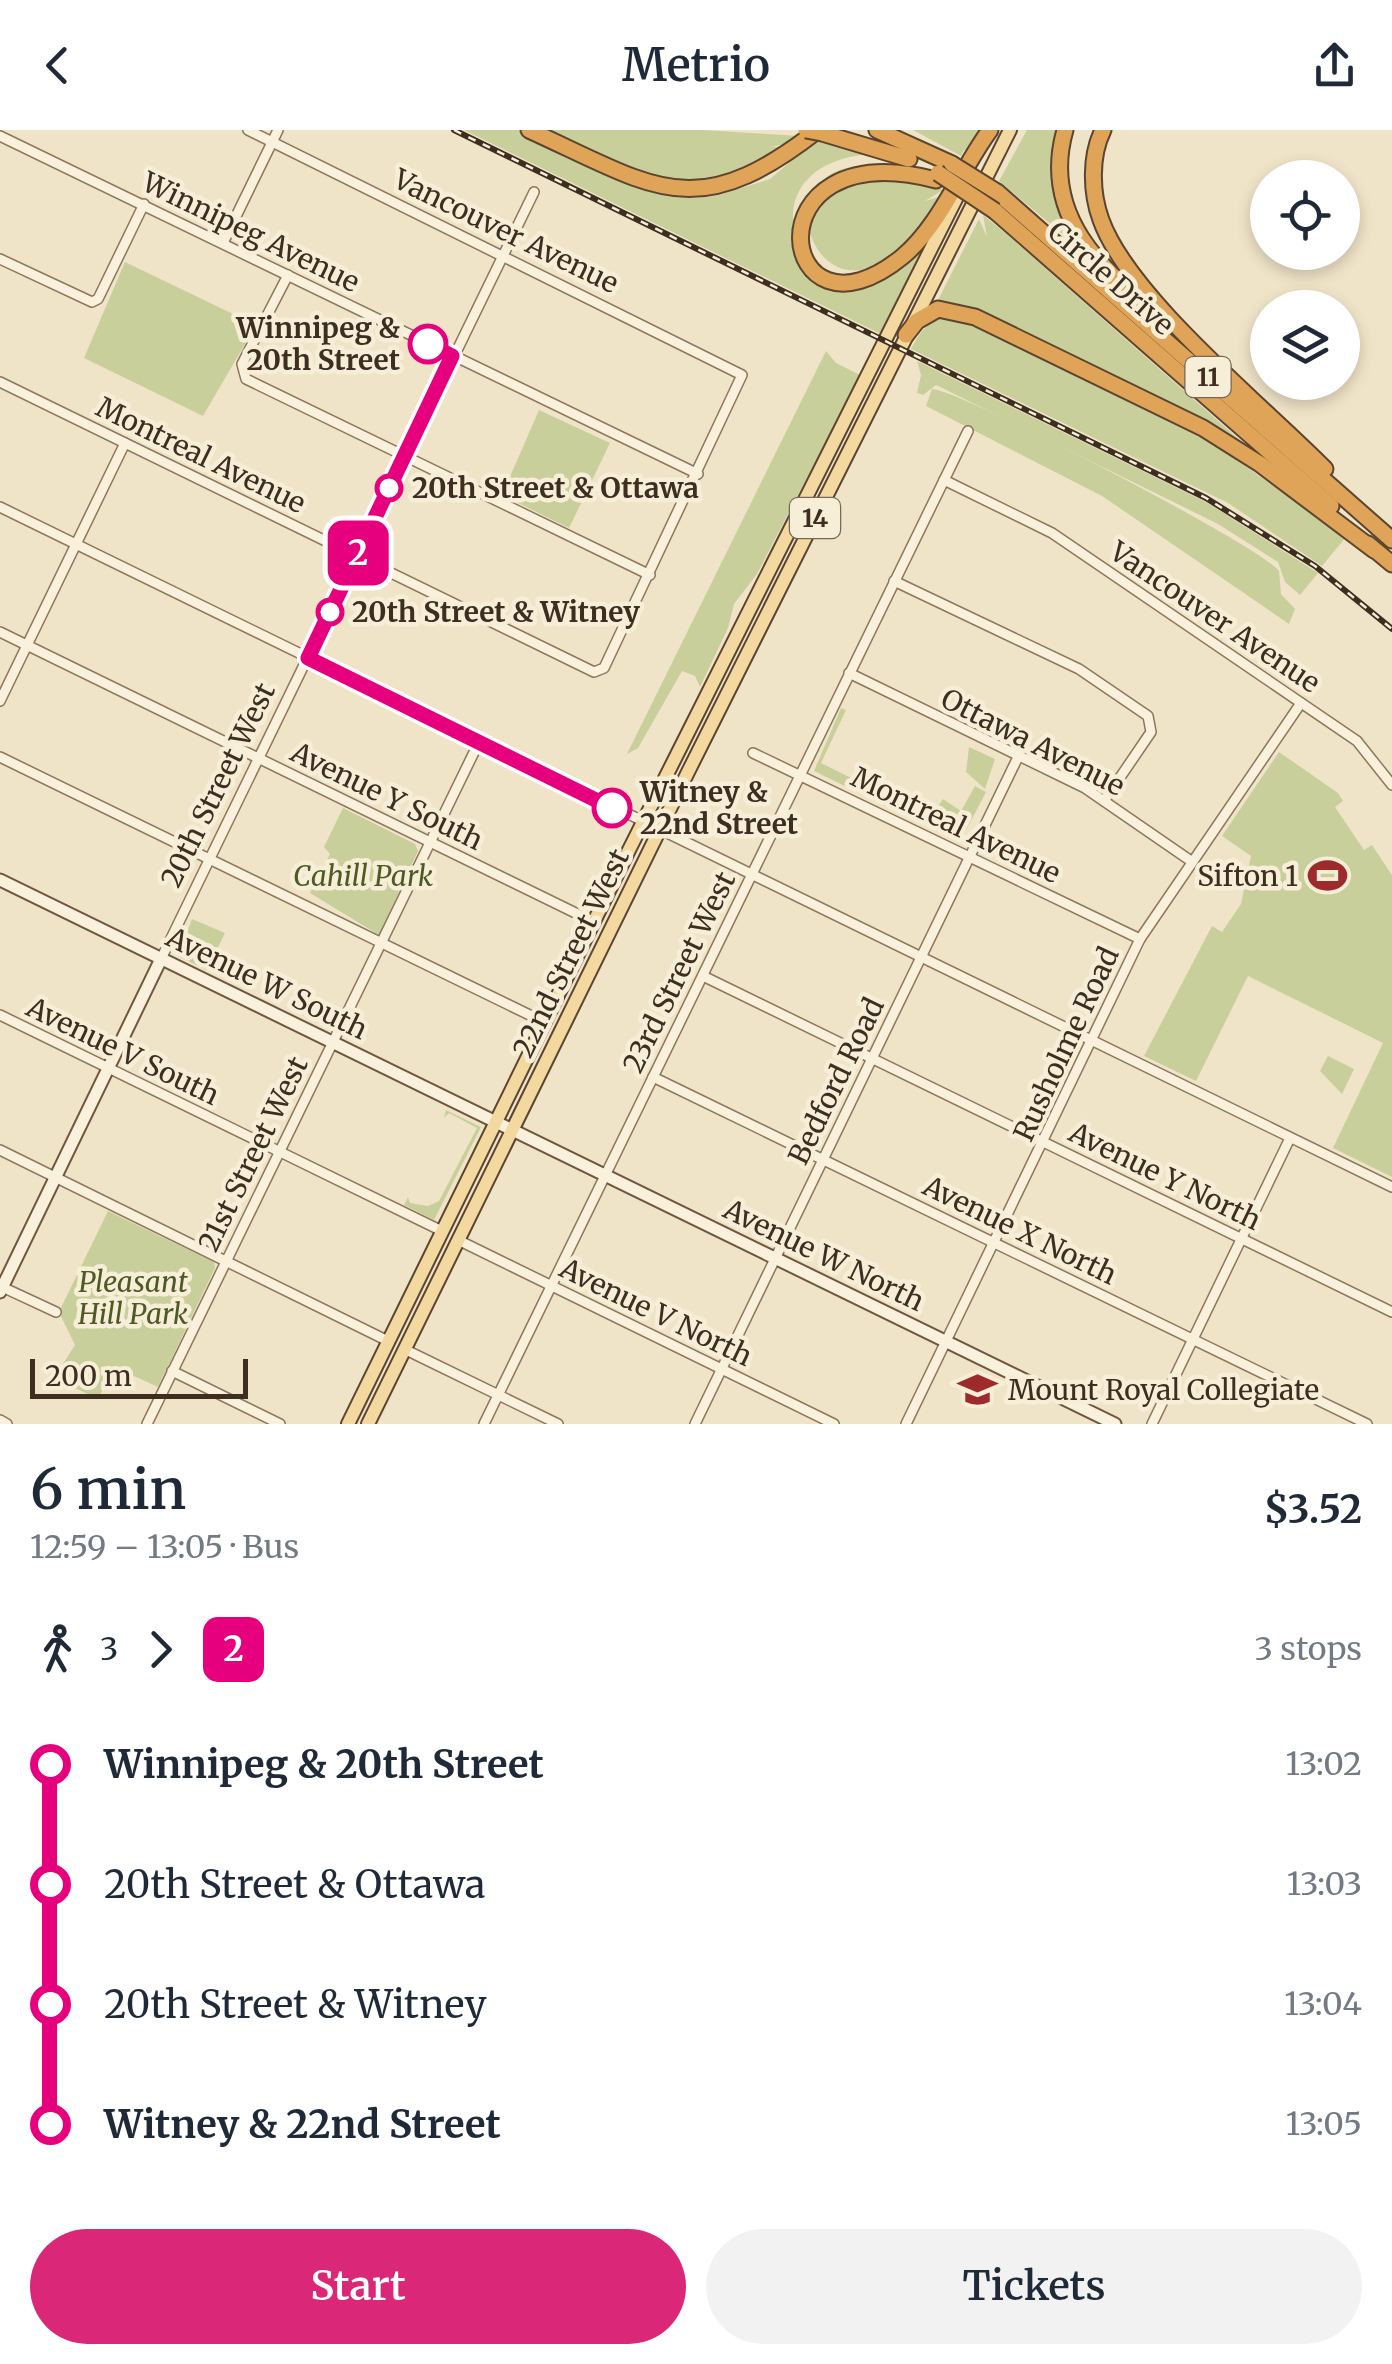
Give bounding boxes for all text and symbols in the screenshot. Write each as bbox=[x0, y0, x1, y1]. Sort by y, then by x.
text: Metrio bbox=[622, 37, 770, 93]
icon: back bbox=[30, 38, 85, 93]
icon: share bbox=[1307, 38, 1362, 93]
street label: Vancouver Avenue bbox=[387, 160, 624, 301]
map controls bbox=[1250, 160, 1360, 400]
button: locate bbox=[1250, 160, 1360, 270]
street label: Winnipeg Avenue bbox=[136, 163, 365, 300]
street label: Circle Drive bbox=[1041, 213, 1181, 343]
button: layers bbox=[1250, 290, 1360, 400]
place label: Winnipeg & 20th Street bbox=[235, 310, 400, 378]
marker: Winnipeg & 20th Street bbox=[409, 325, 447, 363]
road number: 11 bbox=[1186, 357, 1230, 397]
street label: Montreal Avenue bbox=[91, 389, 311, 521]
place label: 20th Street & Ottawa bbox=[412, 470, 699, 506]
marker: 20th Street & Ottawa bbox=[376, 475, 402, 501]
road number: 14 bbox=[790, 498, 840, 538]
line badge: 2 bbox=[326, 520, 390, 586]
text: 2 bbox=[348, 531, 368, 575]
street label: Vancouver Avenue bbox=[1102, 533, 1327, 701]
place label: 20th Street & Witney bbox=[352, 594, 640, 630]
marker: 20th Street & Witney bbox=[317, 599, 343, 625]
street label: 20th Street West bbox=[153, 677, 283, 893]
street label: Ottawa Avenue bbox=[935, 680, 1131, 804]
street label: Avenue Y South bbox=[284, 734, 489, 858]
street label: Montreal Avenue bbox=[846, 759, 1066, 891]
place label: Witney & 22nd Street bbox=[639, 774, 798, 842]
marker: Witney & 22nd Street bbox=[593, 789, 631, 827]
street label: 22nd Street West bbox=[505, 843, 637, 1063]
sports icon: Sifton 1 bbox=[1307, 855, 1349, 897]
park label: Cahill Park bbox=[293, 858, 433, 894]
place label: Sifton 1 bbox=[1197, 858, 1298, 894]
street label: 23rd Street West bbox=[615, 866, 743, 1078]
street label: Avenue W South bbox=[160, 918, 373, 1047]
street label: Rusholme Road bbox=[1005, 941, 1127, 1147]
street label: Avenue V South bbox=[20, 988, 225, 1113]
street label: Bedford Road bbox=[780, 992, 892, 1170]
street label: 21st Street West bbox=[190, 1051, 316, 1257]
street label: Avenue Y North bbox=[1062, 1114, 1267, 1238]
street label: Avenue X North bbox=[916, 1167, 1123, 1292]
street label: Avenue W North bbox=[717, 1190, 930, 1319]
street label: Avenue V North bbox=[553, 1249, 758, 1374]
park label: Pleasant Hill Park bbox=[77, 1264, 188, 1332]
scale bar bbox=[30, 1354, 248, 1398]
text: 200 m bbox=[45, 1358, 132, 1394]
school or university icon: Mount Royal Collegiate bbox=[957, 1369, 999, 1411]
place label: Mount Royal Collegiate bbox=[1008, 1372, 1319, 1408]
text: 6 min bbox=[30, 1455, 186, 1524]
text: $3.52 bbox=[1264, 1486, 1362, 1533]
text: 12:59 – 13:05 · Bus bbox=[30, 1527, 299, 1567]
icon: walk bbox=[30, 1622, 85, 1677]
icon: forward bbox=[133, 1622, 188, 1677]
text: 2 bbox=[223, 1627, 244, 1671]
text: 3 bbox=[100, 1629, 118, 1669]
text: 3 stops bbox=[1254, 1629, 1362, 1669]
text: Winnipeg & 20th Street bbox=[104, 1741, 544, 1788]
text: 13:02 bbox=[1286, 1744, 1362, 1784]
text: 20th Street & Ottawa bbox=[104, 1861, 485, 1908]
text: 13:03 bbox=[1287, 1864, 1362, 1904]
text: 20th Street & Witney bbox=[104, 1981, 487, 2028]
text: 13:04 bbox=[1284, 1984, 1362, 2024]
text: Witney & 22nd Street bbox=[104, 2101, 501, 2148]
text: 13:05 bbox=[1286, 2104, 1362, 2144]
button: Start bbox=[30, 2229, 686, 2344]
button: Tickets bbox=[706, 2229, 1362, 2344]

